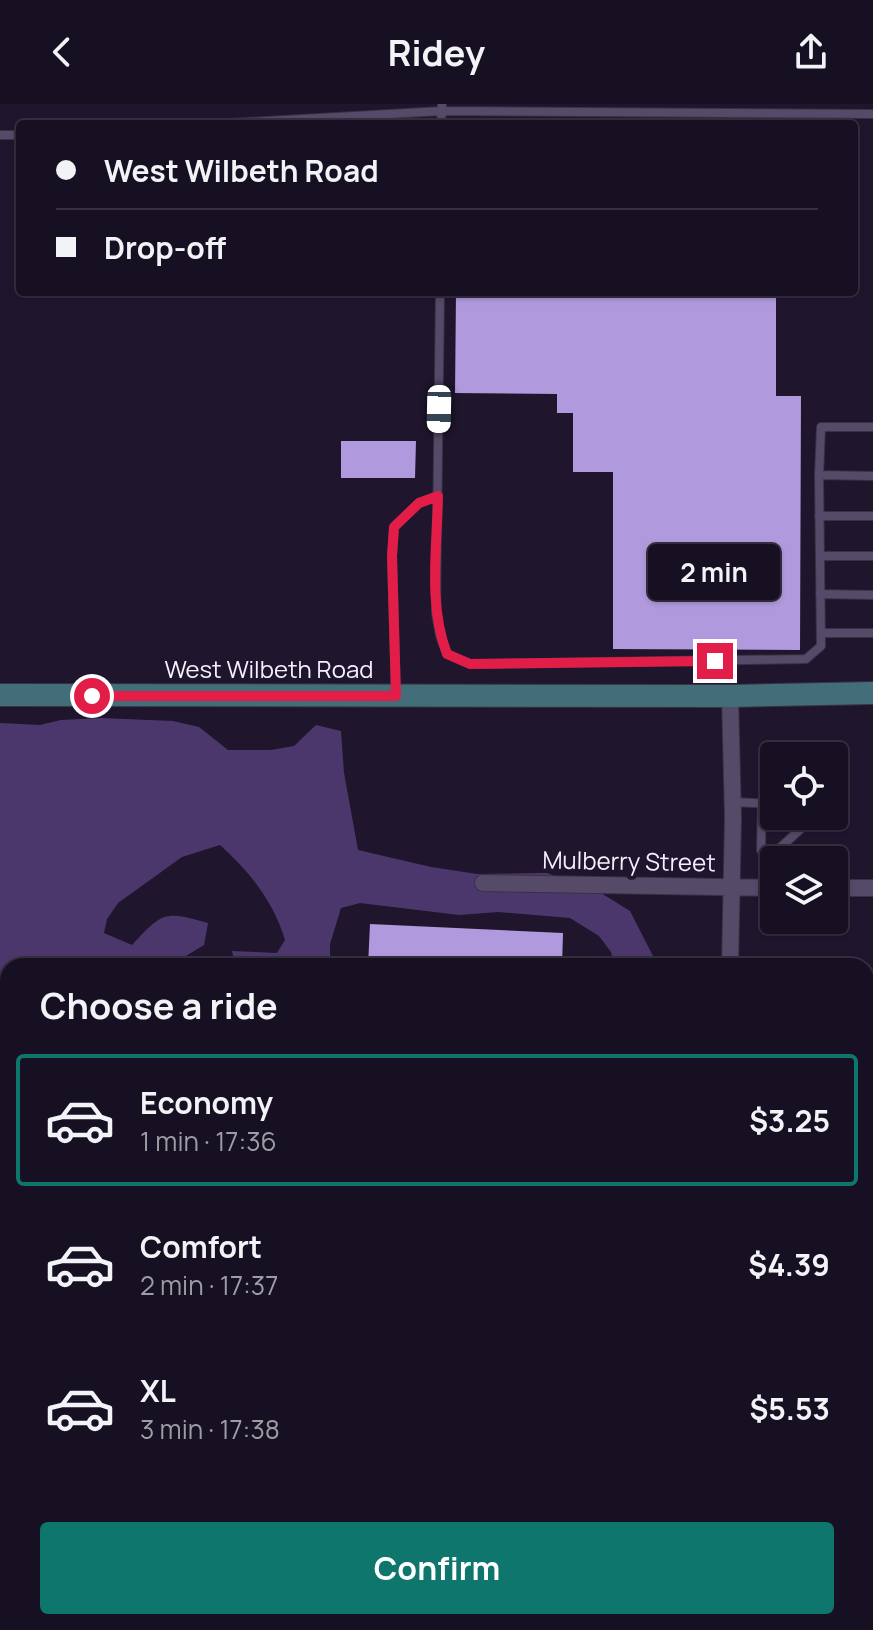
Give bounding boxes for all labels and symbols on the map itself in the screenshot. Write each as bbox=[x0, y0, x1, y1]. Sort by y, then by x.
car bbox=[427, 385, 451, 433]
callout: 2 min bbox=[649, 545, 781, 601]
route end bbox=[697, 643, 733, 679]
street label: West Wilbeth Road bbox=[164, 652, 374, 685]
route start bbox=[74, 678, 110, 714]
street label: Mulberry Street bbox=[542, 842, 716, 879]

